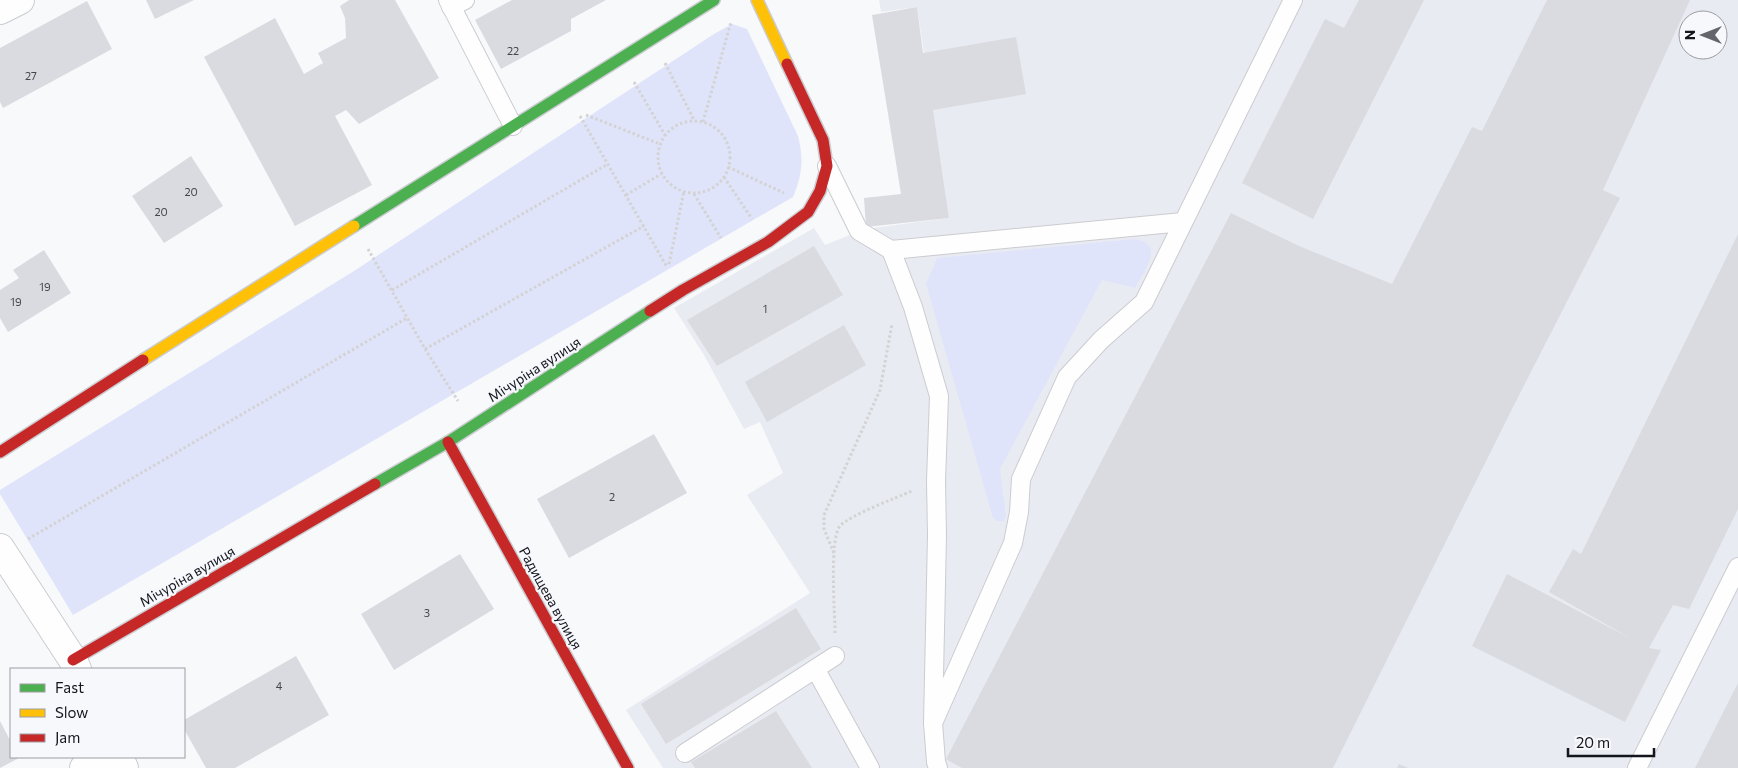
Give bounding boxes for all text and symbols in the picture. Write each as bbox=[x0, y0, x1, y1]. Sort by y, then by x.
north arrow bbox=[1678, 10, 1728, 60]
text: N bbox=[1681, 30, 1698, 40]
house number: 22 bbox=[507, 44, 519, 57]
house number: 27 bbox=[25, 69, 37, 82]
house number: 20 bbox=[184, 185, 198, 198]
house number: 20 bbox=[154, 205, 168, 218]
house number: 19 bbox=[39, 280, 51, 293]
house number: 19 bbox=[10, 295, 22, 308]
house number: 1 bbox=[763, 302, 767, 315]
street label: Мічуріна вулиця bbox=[484, 333, 584, 405]
house number: 2 bbox=[609, 490, 615, 503]
street label: Мічуріна вулиця bbox=[136, 542, 238, 610]
street label: Радищева вулиця bbox=[516, 544, 586, 652]
house number: 3 bbox=[424, 606, 430, 619]
legend bbox=[10, 668, 185, 758]
text: Fast bbox=[55, 678, 84, 696]
house number: 4 bbox=[276, 679, 283, 692]
text: Slow bbox=[55, 703, 88, 721]
scale bar bbox=[1568, 726, 1654, 758]
text: Jam bbox=[55, 728, 80, 746]
text: 20 m bbox=[1576, 733, 1610, 751]

